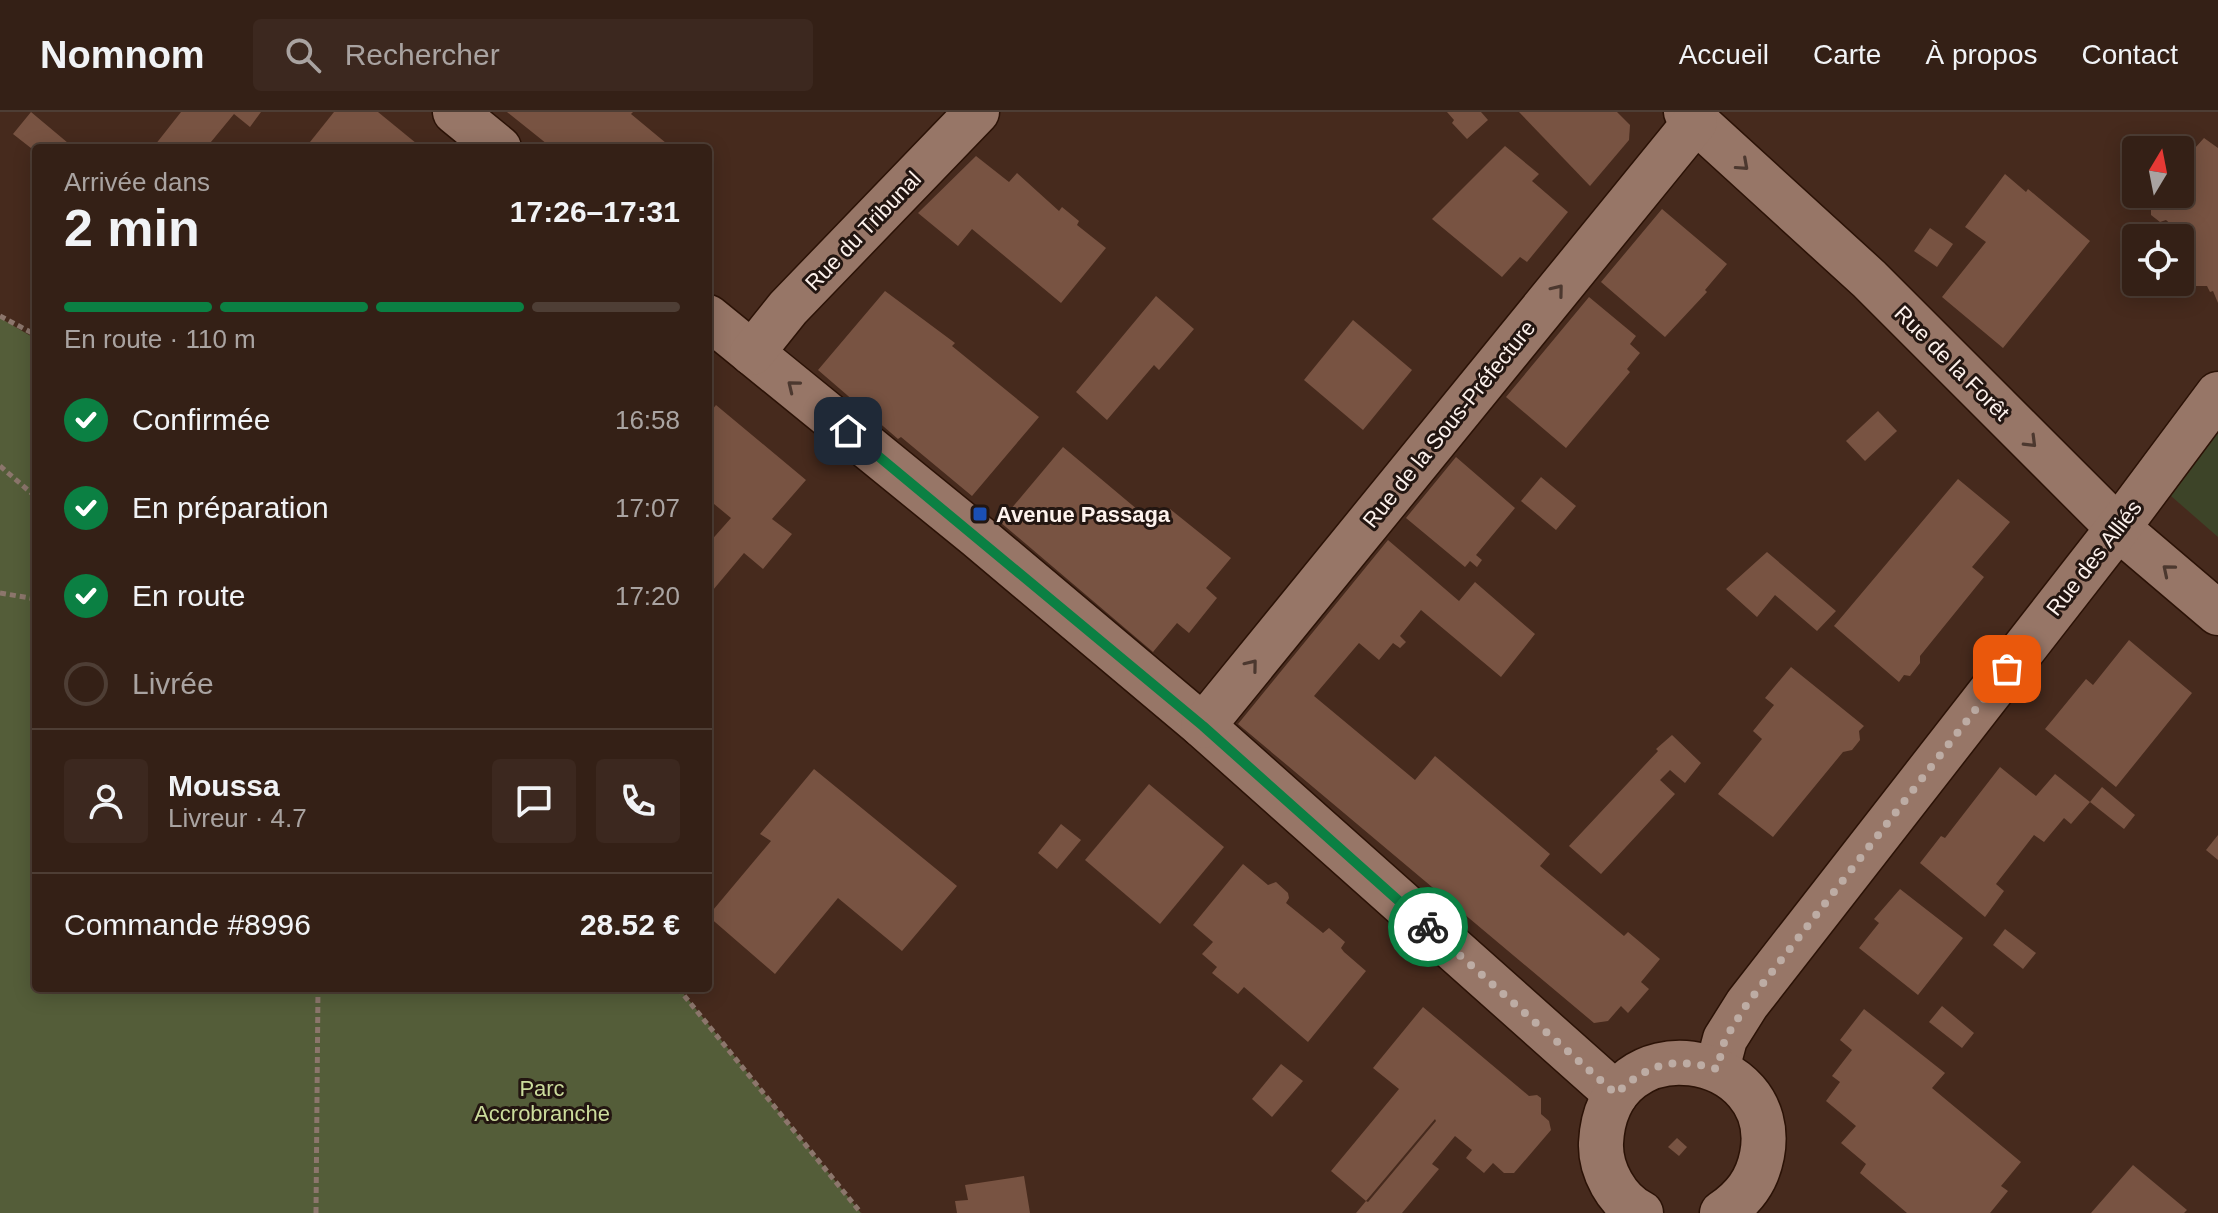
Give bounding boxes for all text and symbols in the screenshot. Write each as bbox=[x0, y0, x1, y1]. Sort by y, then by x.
search box bbox=[253, 19, 813, 91]
icon: search bbox=[281, 33, 325, 77]
text: Nomnom bbox=[40, 34, 205, 76]
text: Rechercher bbox=[345, 38, 500, 71]
text: Accueil bbox=[1679, 39, 1769, 70]
text: Carte bbox=[1813, 39, 1881, 70]
text: À propos bbox=[1925, 39, 2038, 70]
text: Contact bbox=[2082, 39, 2178, 70]
north arrow bbox=[2122, 136, 2194, 208]
map controls bbox=[2122, 136, 2194, 296]
one-way arrow bbox=[1734, 155, 1748, 170]
street label: Rue du Tribunal bbox=[800, 166, 926, 296]
text: Arrivée dans bbox=[64, 167, 210, 197]
text: 17:26–17:31 bbox=[510, 195, 680, 228]
text: 2 min bbox=[64, 199, 200, 257]
button: locate bbox=[2122, 224, 2194, 296]
one-way arrow bbox=[1548, 285, 1563, 300]
street label: Rue de la Forêt bbox=[1890, 301, 2014, 425]
street label: Rue de la Sous-Préfecture bbox=[1358, 315, 1540, 533]
text: En route · 110 m bbox=[64, 324, 256, 354]
one-way arrow bbox=[788, 381, 802, 396]
pin bbox=[814, 397, 882, 465]
icon: check bbox=[64, 398, 108, 442]
text: Confirmée bbox=[132, 403, 270, 436]
text: 16:58 bbox=[615, 405, 680, 435]
icon: home bbox=[826, 409, 870, 453]
one-way arrow bbox=[2022, 433, 2036, 447]
icon: check bbox=[64, 486, 108, 530]
text: En préparation bbox=[132, 491, 329, 524]
text: 17:07 bbox=[615, 493, 680, 523]
street label: Rue des Alliés bbox=[2041, 495, 2147, 621]
place label: Avenue Passaga bbox=[996, 502, 1171, 527]
marker: Avenue Passaga bbox=[971, 505, 989, 523]
one-way arrow bbox=[2163, 566, 2177, 580]
icon: check bbox=[64, 574, 108, 618]
text: En route bbox=[132, 579, 245, 612]
text: 17:20 bbox=[615, 581, 680, 611]
pin bbox=[1973, 635, 2041, 703]
icon: bag bbox=[1985, 647, 2029, 691]
one-way arrow bbox=[1242, 660, 1257, 675]
text: Livrée bbox=[132, 667, 214, 700]
button: person bbox=[64, 759, 148, 843]
button: chat bbox=[492, 759, 576, 843]
button: phone bbox=[596, 759, 680, 843]
text: Moussa bbox=[168, 769, 280, 802]
text: Livreur · 4.7 bbox=[168, 803, 307, 833]
courier bbox=[1388, 887, 1468, 967]
icon: bike bbox=[1406, 905, 1450, 949]
text: Commande #8996 bbox=[64, 908, 311, 941]
text: 28.52 € bbox=[580, 908, 680, 941]
park label: Parc Accrobranche bbox=[474, 1076, 610, 1126]

